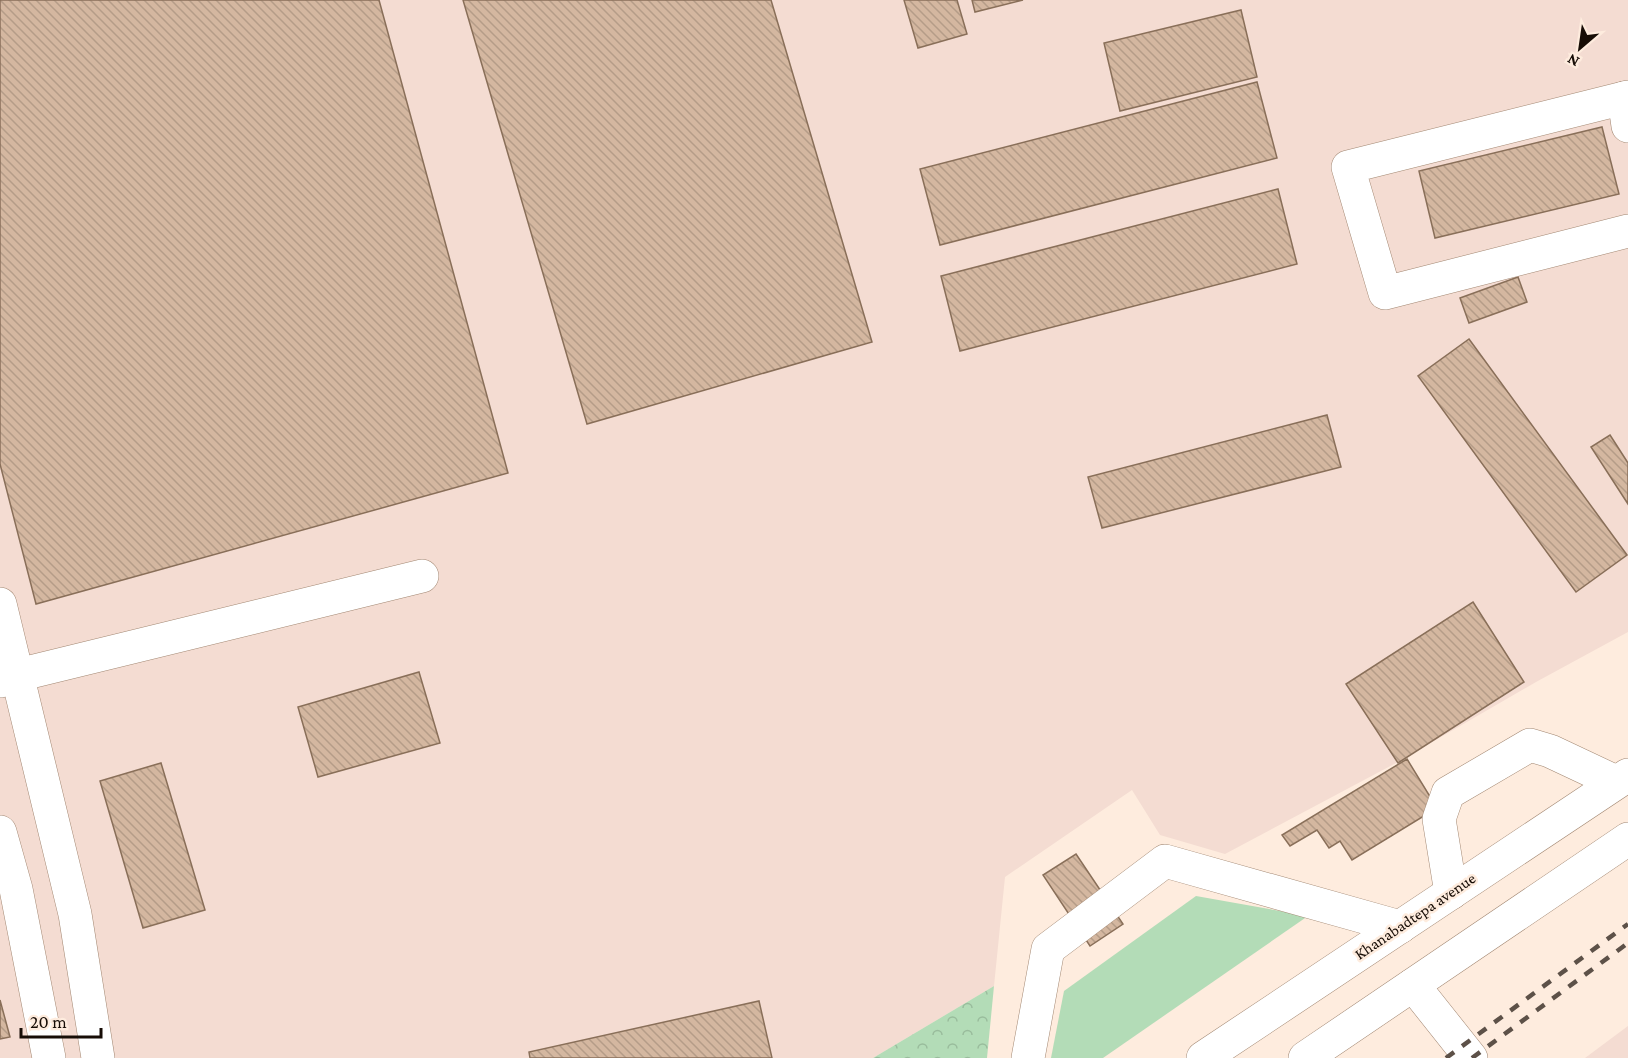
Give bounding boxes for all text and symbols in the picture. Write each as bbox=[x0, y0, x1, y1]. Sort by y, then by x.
north arrow bbox=[1550, 18, 1610, 78]
text: N bbox=[1564, 51, 1582, 71]
street label: Khanabadtepa avenue bbox=[1351, 869, 1479, 964]
scale bar bbox=[21, 1001, 100, 1039]
text: 20 m bbox=[30, 1012, 67, 1032]

